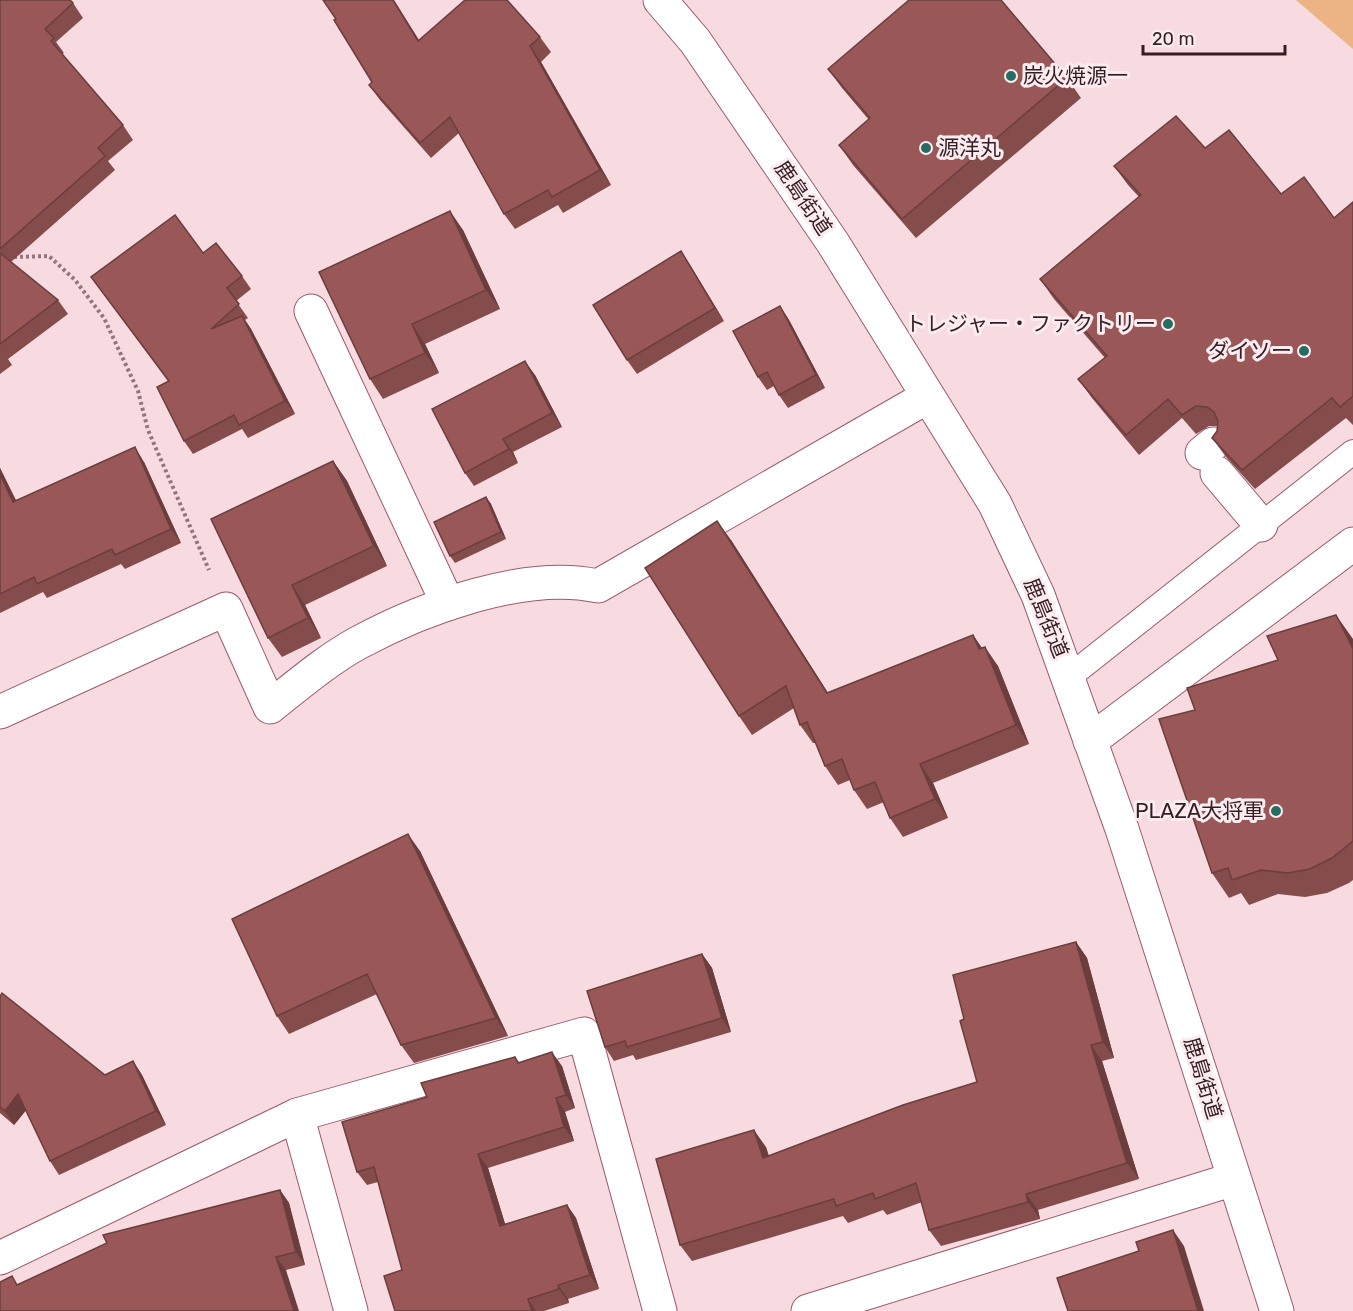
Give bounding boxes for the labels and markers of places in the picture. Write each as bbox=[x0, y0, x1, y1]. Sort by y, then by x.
place label: 炭火焼源一 bbox=[1023, 63, 1128, 88]
marker: 炭火焼源一 bbox=[1004, 69, 1018, 83]
place label: 源洋丸 bbox=[938, 135, 1001, 160]
marker: 源洋丸 bbox=[919, 141, 933, 155]
place label: トレジャー・ファクトリー bbox=[905, 311, 1156, 336]
marker: トレジャー・ファクトリー bbox=[1161, 317, 1175, 331]
place label: ダイソー bbox=[1208, 338, 1292, 363]
marker: ダイソー bbox=[1297, 344, 1311, 358]
place label: PLAZA大将軍 bbox=[1135, 798, 1264, 823]
marker: PLAZA大将軍 bbox=[1269, 804, 1283, 818]

